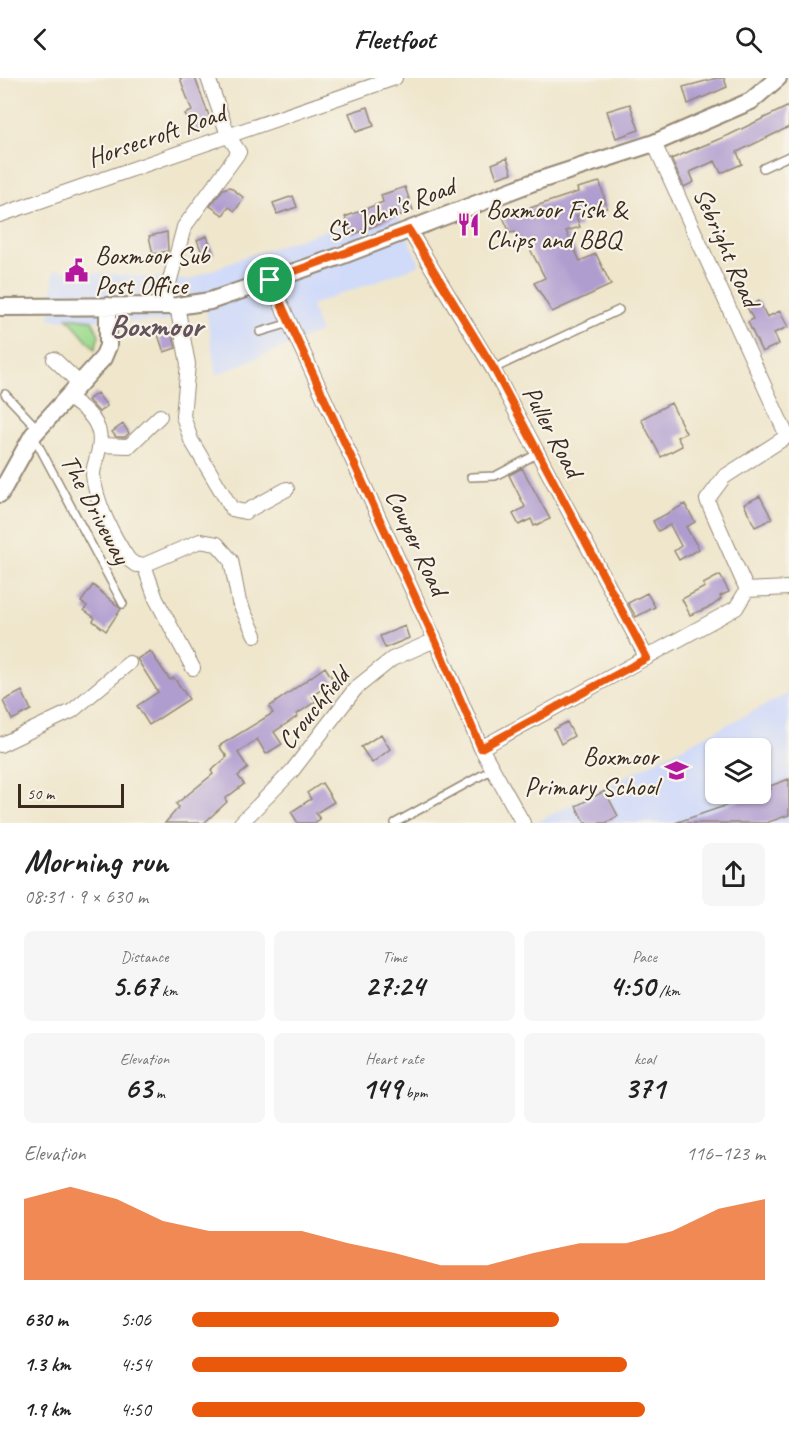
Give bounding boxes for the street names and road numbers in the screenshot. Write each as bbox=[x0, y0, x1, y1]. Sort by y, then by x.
street label: Horsecroft Road bbox=[83, 95, 233, 174]
street label: St. John's Road bbox=[321, 168, 463, 249]
street label: Sebright Road bbox=[686, 183, 769, 315]
street label: Puller Road bbox=[515, 380, 592, 486]
street label: The Driveway bbox=[53, 449, 139, 571]
street label: Cowper Road bbox=[378, 484, 457, 604]
street label: Crouchfield bbox=[270, 658, 359, 756]

